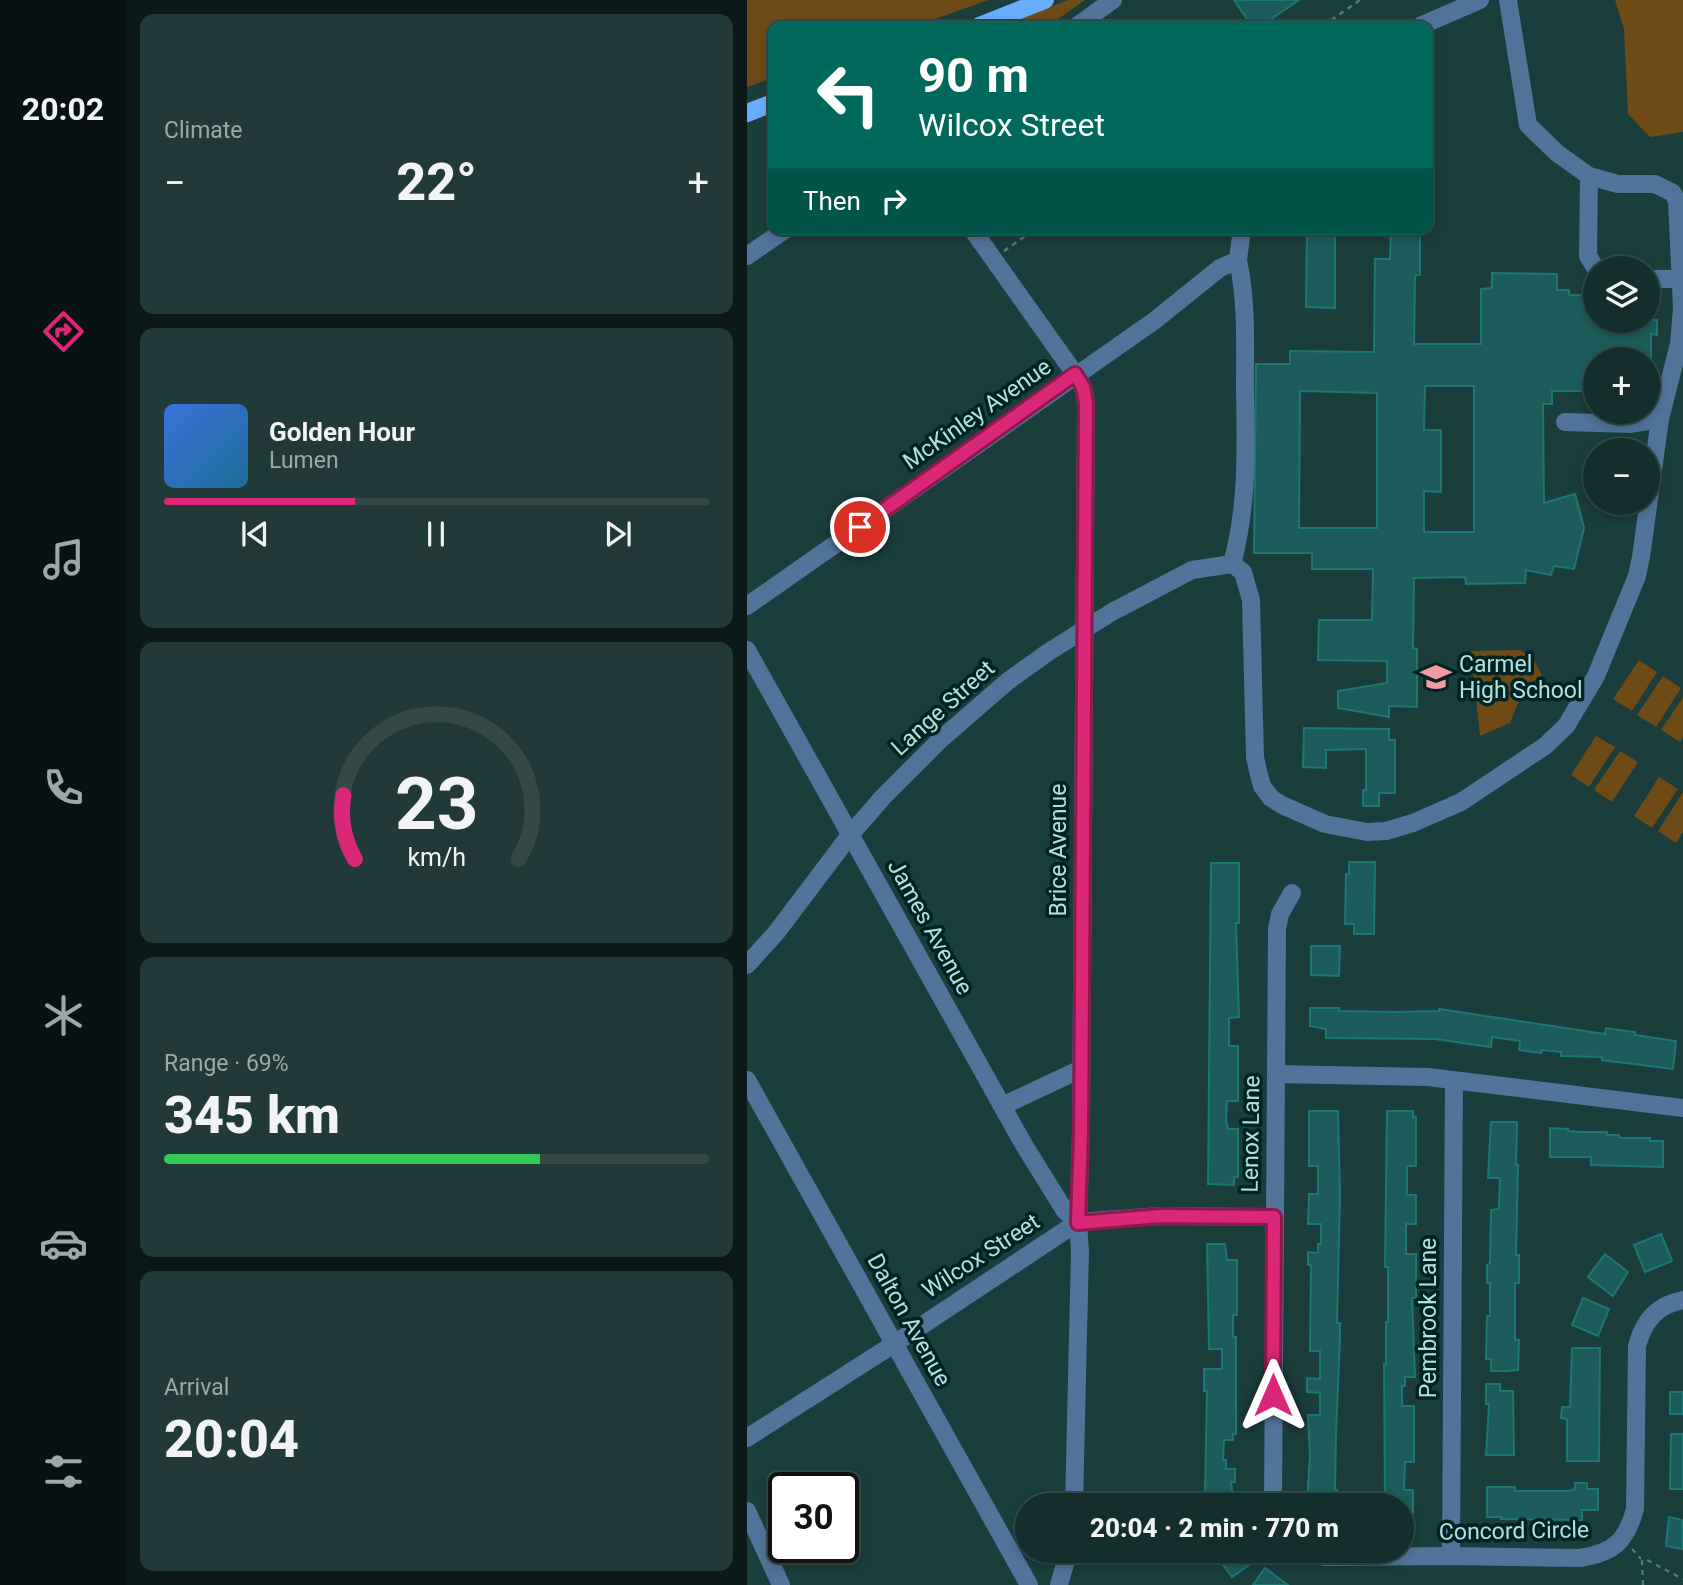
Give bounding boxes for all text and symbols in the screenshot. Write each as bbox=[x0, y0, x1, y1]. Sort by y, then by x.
text: 90 m bbox=[918, 47, 1029, 104]
icon: left bbox=[803, 49, 894, 140]
text: 20:02 bbox=[22, 90, 104, 128]
text: Wilcox Street bbox=[918, 106, 1105, 144]
text: Climate bbox=[164, 117, 243, 144]
text: 22° bbox=[396, 152, 477, 213]
text: − bbox=[164, 161, 186, 205]
text: + bbox=[687, 161, 709, 205]
icon: right bbox=[875, 182, 913, 220]
text: Then bbox=[803, 186, 861, 216]
map controls bbox=[1583, 256, 1660, 515]
button: layers bbox=[1583, 256, 1660, 333]
icon: directions bbox=[39, 307, 88, 356]
button: + bbox=[1583, 347, 1660, 424]
street label: McKinley Avenue bbox=[898, 353, 1056, 475]
text: Golden Hour bbox=[269, 417, 415, 447]
button: − bbox=[1583, 438, 1660, 515]
text: Lumen bbox=[269, 447, 339, 474]
pin bbox=[830, 497, 890, 557]
icon: arrive bbox=[841, 508, 879, 546]
icon: previous bbox=[236, 515, 274, 553]
icon: pause bbox=[417, 515, 455, 553]
icon: next bbox=[599, 515, 637, 553]
icon: music bbox=[39, 535, 88, 584]
place label: Carmel High School bbox=[1459, 651, 1582, 704]
street label: Lange Street bbox=[886, 655, 1000, 761]
school or university icon: Carmel High School bbox=[1419, 660, 1453, 694]
text: 23 bbox=[395, 761, 478, 847]
icon: phone bbox=[39, 763, 88, 812]
street label: Brice Avenue bbox=[1045, 784, 1072, 916]
text: km/h bbox=[407, 842, 466, 871]
street label: James Avenue bbox=[882, 855, 978, 999]
icon: climate bbox=[39, 991, 88, 1040]
text: Range · 69% bbox=[164, 1050, 289, 1077]
street label: Lenox Lane bbox=[1236, 1075, 1266, 1193]
text: 345 km bbox=[164, 1085, 340, 1146]
street label: Wilcox Street bbox=[917, 1208, 1045, 1304]
icon: car bbox=[39, 1219, 88, 1268]
street label: Pembrook Lane bbox=[1415, 1238, 1442, 1398]
street label: Dalton Avenue bbox=[862, 1249, 956, 1391]
position arrow bbox=[1236, 1358, 1310, 1432]
text: Arrival bbox=[164, 1374, 229, 1401]
text: 20:04 bbox=[164, 1409, 299, 1470]
icon: filters bbox=[39, 1447, 88, 1496]
speed limit sign: 30 bbox=[768, 1472, 859, 1563]
text: 20:04 · 2 min · 770 m bbox=[1090, 1513, 1339, 1543]
street label: Concord Circle bbox=[1439, 1516, 1589, 1546]

